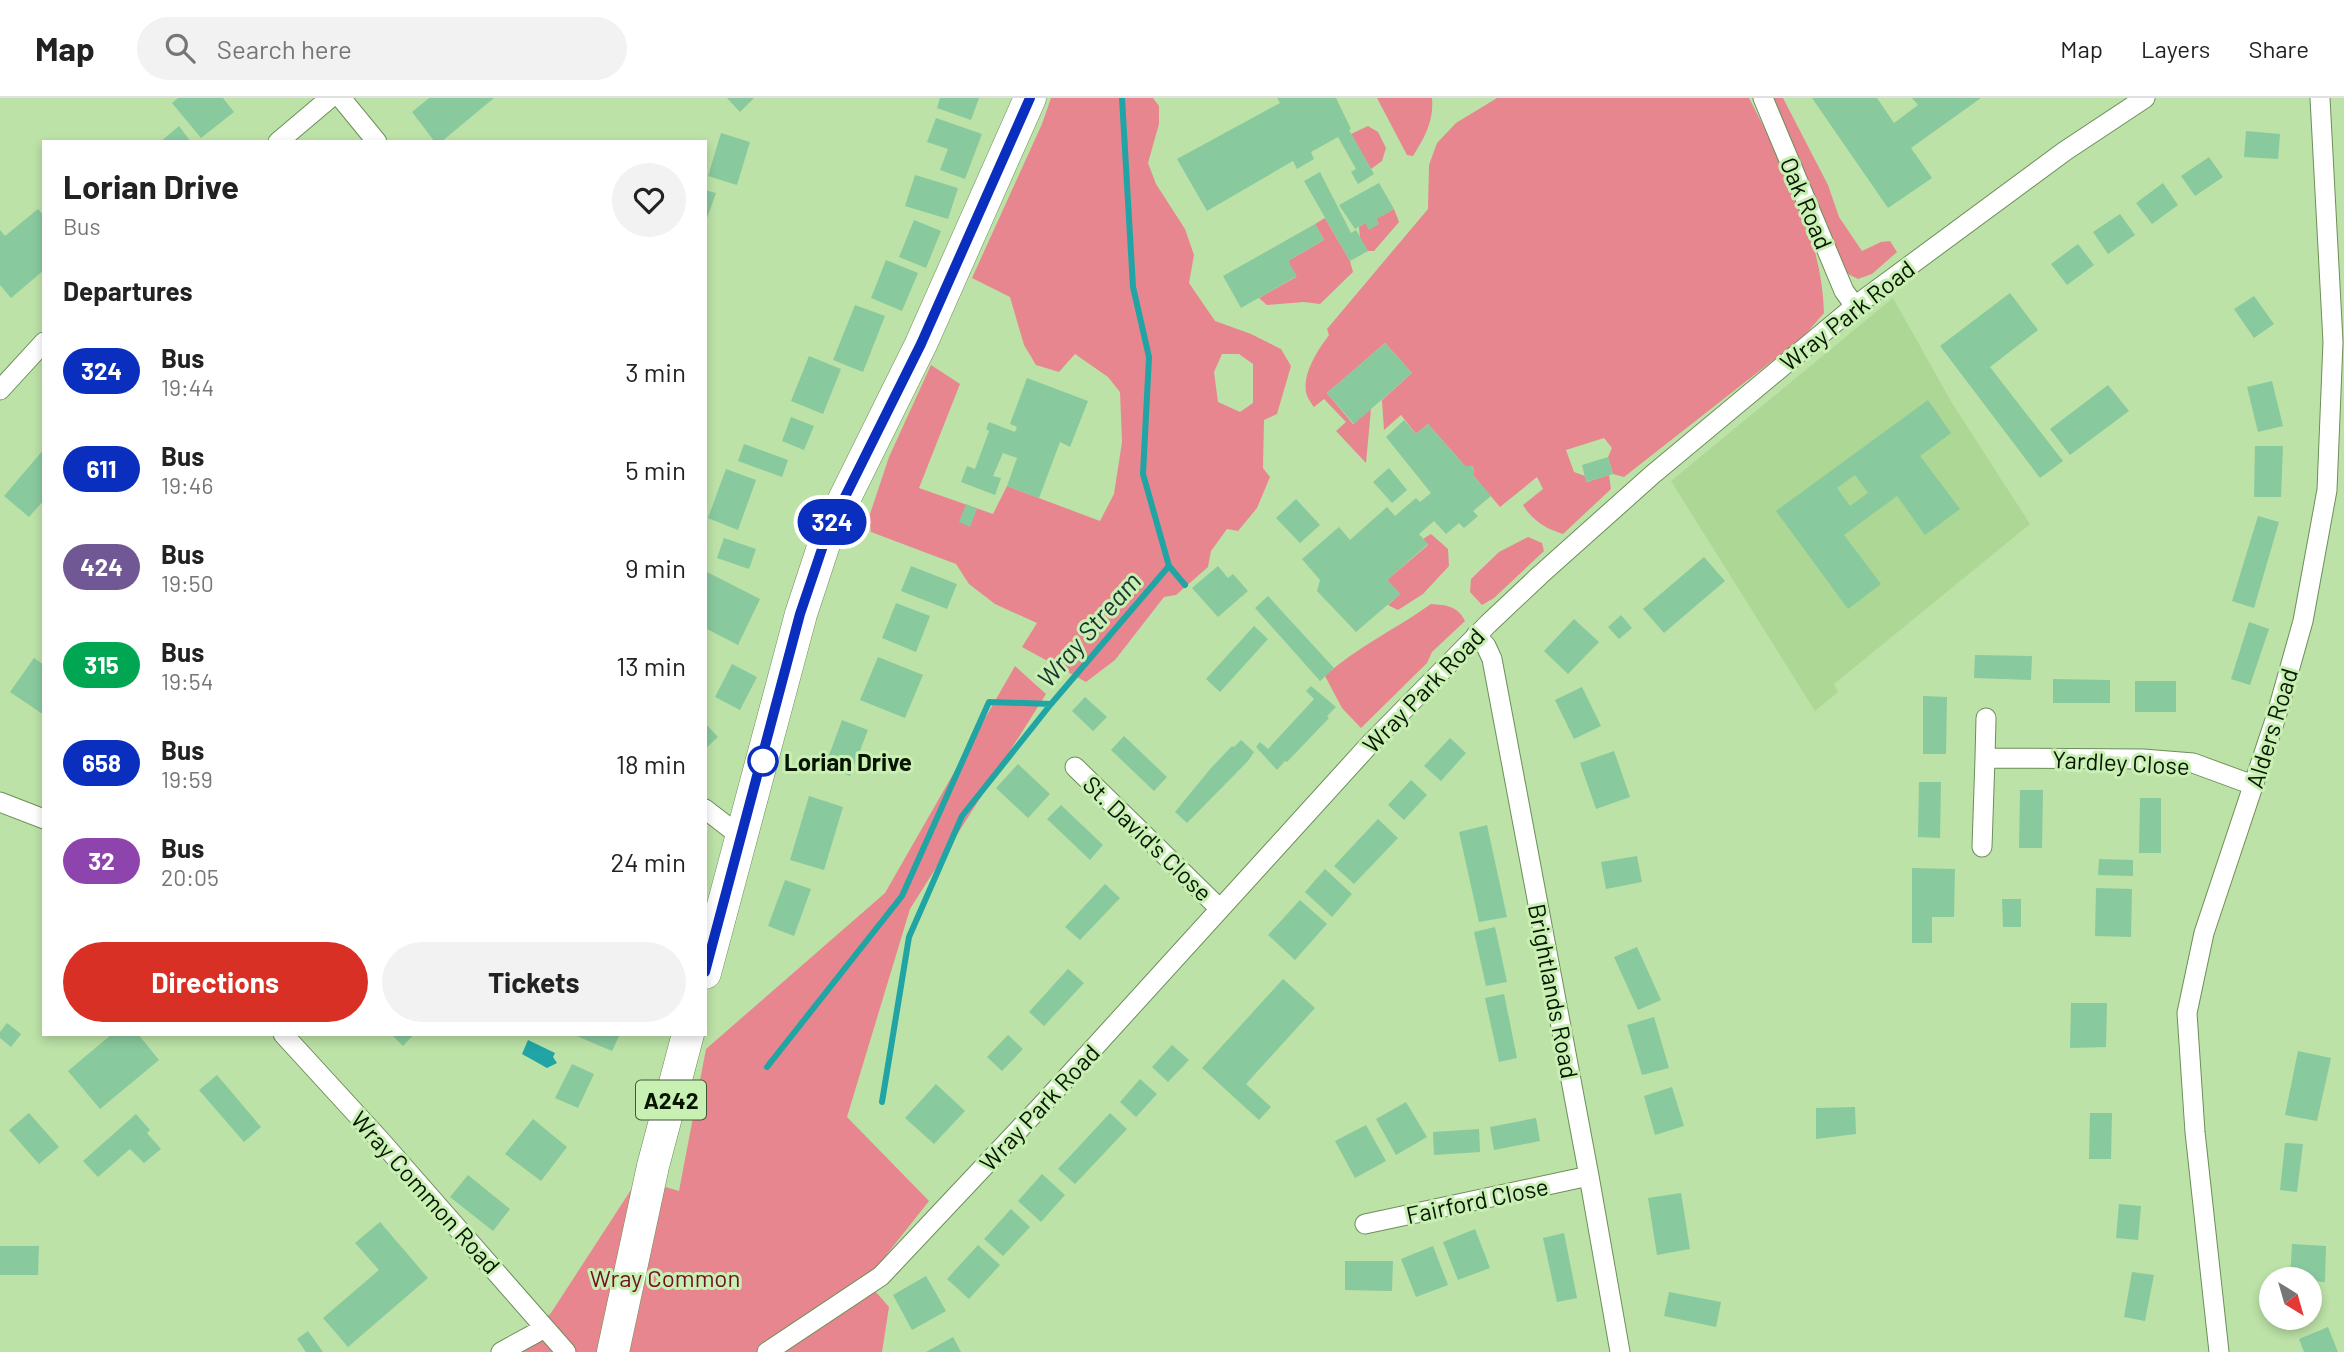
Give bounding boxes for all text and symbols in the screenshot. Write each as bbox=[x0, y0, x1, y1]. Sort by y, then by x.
search box bbox=[137, 17, 627, 80]
text: Map bbox=[35, 28, 95, 68]
icon: search bbox=[161, 29, 199, 67]
text: Search here bbox=[217, 33, 352, 64]
text: Map bbox=[2060, 34, 2103, 63]
text: Layers bbox=[2141, 34, 2210, 63]
text: Share bbox=[2248, 34, 2309, 63]
street label: Oak Road bbox=[1775, 153, 1839, 253]
button: heart bbox=[612, 163, 686, 237]
text: Lorian Drive bbox=[63, 166, 239, 206]
text: Bus bbox=[63, 212, 101, 240]
street label: Wray Park Road bbox=[1774, 254, 1920, 376]
text: Departures bbox=[63, 275, 193, 306]
text: Bus bbox=[161, 342, 204, 373]
text: 324 bbox=[81, 356, 122, 385]
text: 3 min bbox=[625, 356, 686, 387]
text: 19:44 bbox=[161, 373, 214, 401]
text: Bus bbox=[161, 440, 204, 471]
text: 611 bbox=[87, 454, 116, 483]
text: 5 min bbox=[625, 454, 686, 485]
text: 19:46 bbox=[161, 471, 213, 499]
line badge: 324 bbox=[792, 499, 872, 545]
text: 324 bbox=[812, 507, 852, 536]
text: Bus bbox=[161, 538, 204, 569]
text: 424 bbox=[80, 552, 123, 581]
text: 9 min bbox=[625, 552, 686, 583]
water label: Wray Stream bbox=[1030, 565, 1146, 693]
text: 19:50 bbox=[161, 569, 214, 597]
street label: Wray Park Road bbox=[1356, 621, 1490, 759]
text: Bus bbox=[161, 636, 204, 667]
text: 315 bbox=[84, 650, 119, 679]
text: 13 min bbox=[616, 650, 686, 681]
street label: Alders Road bbox=[2239, 664, 2303, 792]
text: 19:54 bbox=[161, 667, 213, 695]
text: Bus bbox=[161, 734, 204, 765]
street label: Yardley Close bbox=[2051, 744, 2191, 780]
marker: Lorian Drive bbox=[748, 746, 778, 776]
place label: Lorian Drive bbox=[784, 747, 912, 776]
text: 658 bbox=[82, 748, 121, 777]
text: 18 min bbox=[616, 748, 686, 779]
text: 19:59 bbox=[161, 765, 213, 793]
street label: St. David's Close bbox=[1077, 769, 1219, 907]
text: Bus bbox=[161, 832, 204, 863]
text: 32 bbox=[88, 846, 115, 875]
text: 24 min bbox=[610, 846, 686, 877]
text: 20:05 bbox=[161, 863, 219, 891]
street label: Brightlands Road bbox=[1523, 901, 1585, 1081]
button: Directions bbox=[63, 942, 368, 1022]
button: Tickets bbox=[382, 942, 686, 1022]
street label: Wray Park Road bbox=[973, 1038, 1105, 1176]
road number: A242 bbox=[636, 1080, 706, 1119]
street label: Wray Common Road bbox=[345, 1105, 507, 1279]
street label: Fairford Close bbox=[1403, 1171, 1551, 1229]
park label: Wray Common bbox=[590, 1263, 740, 1292]
north arrow bbox=[2259, 1267, 2322, 1330]
map controls bbox=[2259, 1267, 2322, 1330]

